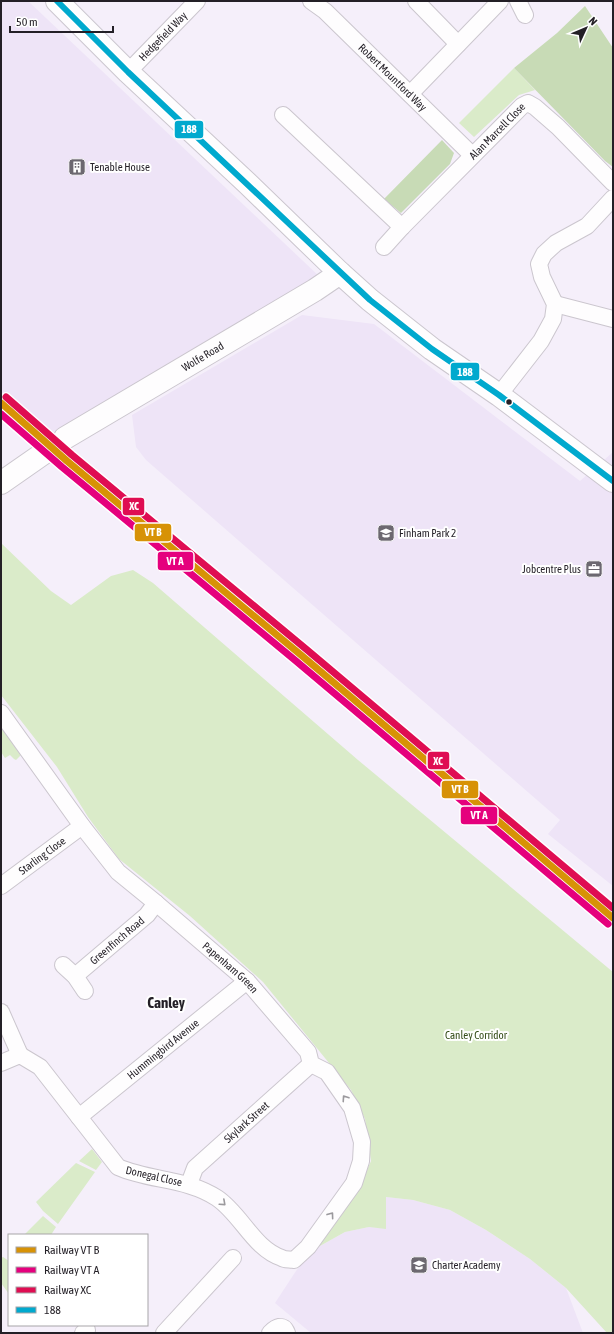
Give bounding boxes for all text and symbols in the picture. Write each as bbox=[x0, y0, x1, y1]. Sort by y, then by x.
scale bar bbox=[10, 8, 113, 34]
north arrow bbox=[566, 8, 606, 48]
street label: Hedgefield Way bbox=[136, 9, 190, 63]
text: 50 m bbox=[16, 15, 38, 29]
text: N bbox=[587, 15, 600, 28]
street label: Robert Mountford Way bbox=[356, 41, 430, 114]
street label: Alan Marcell Close bbox=[467, 100, 528, 162]
line badge: 188 bbox=[174, 120, 204, 139]
text: 188 bbox=[181, 123, 197, 135]
building icon: Tenable House bbox=[67, 157, 87, 177]
place label: Tenable House bbox=[90, 161, 150, 173]
street label: Wolfe Road bbox=[180, 340, 226, 373]
line badge: 188 bbox=[450, 362, 480, 381]
text: 188 bbox=[457, 366, 473, 378]
unlabelled marker bbox=[504, 397, 514, 407]
line badge: XC bbox=[122, 497, 145, 516]
text: XC bbox=[128, 500, 139, 512]
line badge: VT B bbox=[134, 523, 172, 542]
school or university icon: Finham Park 2 bbox=[376, 523, 396, 543]
text: VT B bbox=[144, 526, 162, 538]
place label: Finham Park 2 bbox=[399, 527, 456, 539]
line badge: VT A bbox=[157, 551, 194, 571]
text: VT A bbox=[165, 555, 184, 567]
office icon: Jobcentre Plus bbox=[584, 559, 604, 579]
place label: Jobcentre Plus bbox=[522, 563, 581, 575]
line badge: XC bbox=[427, 751, 450, 770]
text: XC bbox=[432, 755, 443, 767]
line badge: VT B bbox=[441, 780, 479, 799]
text: VT B bbox=[451, 783, 469, 795]
line badge: VT A bbox=[460, 806, 498, 825]
text: VT A bbox=[469, 809, 488, 821]
street label: Starling Close bbox=[16, 834, 68, 877]
street label: Greenfinch Road bbox=[87, 914, 147, 967]
street label: Papenham Green bbox=[200, 940, 261, 995]
district label: Canley bbox=[147, 994, 186, 1011]
street label: Hummingbird Avenue bbox=[125, 1017, 201, 1082]
park label: Canley Corridor bbox=[445, 1029, 508, 1041]
one-way arrow bbox=[342, 1095, 350, 1102]
street label: Skylark Street bbox=[222, 1099, 271, 1145]
street label: Donegal Close bbox=[125, 1164, 183, 1188]
one-way arrow bbox=[218, 1199, 226, 1206]
one-way arrow bbox=[326, 1213, 333, 1220]
legend bbox=[8, 1234, 148, 1326]
text: Railway VT B bbox=[44, 1243, 99, 1257]
school or university icon: Charter Academy bbox=[409, 1255, 429, 1275]
place label: Charter Academy bbox=[432, 1259, 501, 1271]
text: Railway VT A bbox=[44, 1263, 99, 1277]
text: Railway XC bbox=[44, 1283, 92, 1297]
text: 188 bbox=[44, 1303, 61, 1317]

